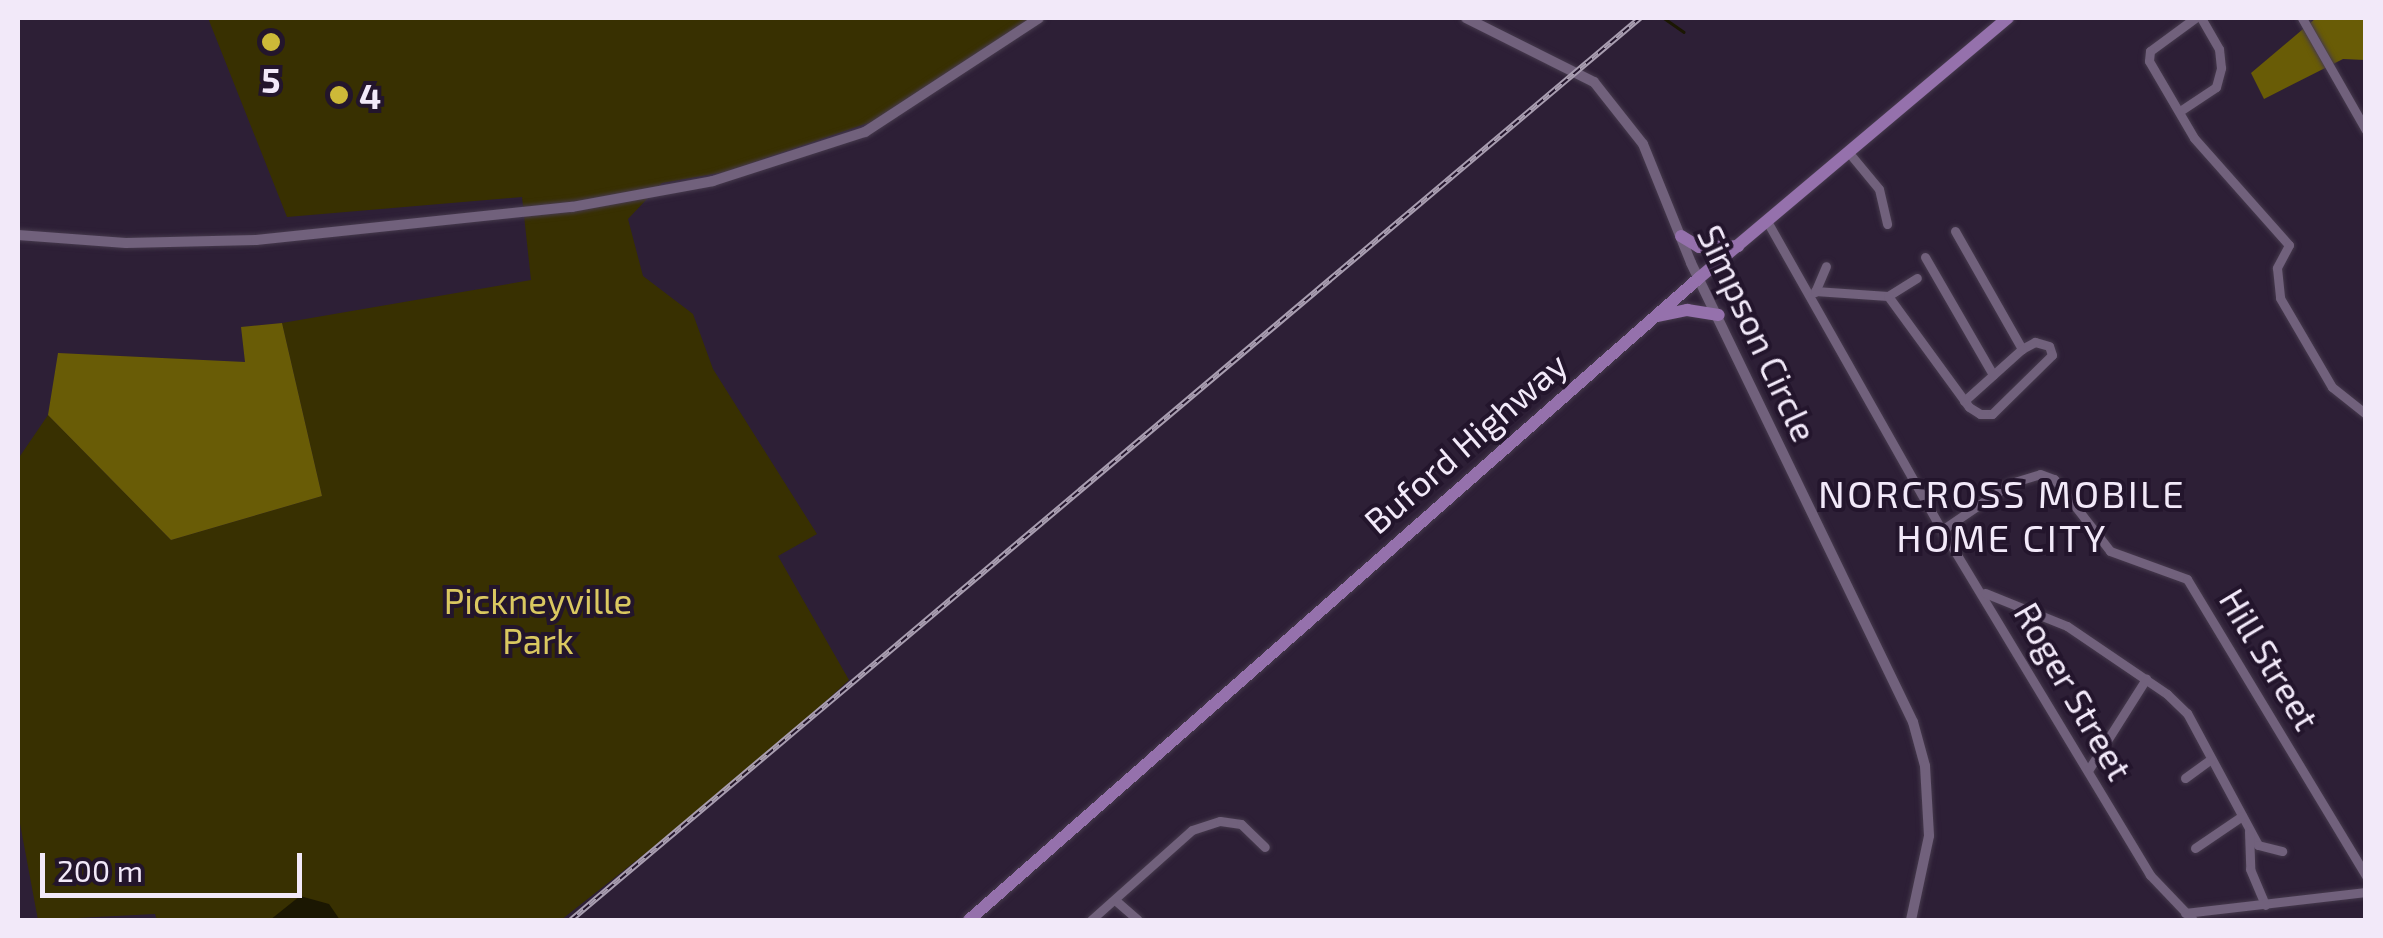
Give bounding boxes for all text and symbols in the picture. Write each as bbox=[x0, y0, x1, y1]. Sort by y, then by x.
marker: 5 bbox=[260, 31, 282, 53]
place label: 5 bbox=[261, 58, 281, 100]
place label: 4 bbox=[359, 74, 381, 116]
marker: 4 bbox=[328, 84, 350, 106]
street label: Simpson Circle bbox=[1690, 218, 1826, 448]
street label: Buford Highway bbox=[1355, 343, 1575, 541]
district label: NORCROSS MOBILE HOME CITY bbox=[1818, 471, 2186, 560]
park label: Pickneyville Park bbox=[444, 579, 632, 661]
street label: Hill Street bbox=[2211, 581, 2329, 737]
street label: Roger Street bbox=[2006, 594, 2142, 788]
scale bar bbox=[45, 833, 308, 895]
text: 200 m bbox=[57, 852, 143, 888]

